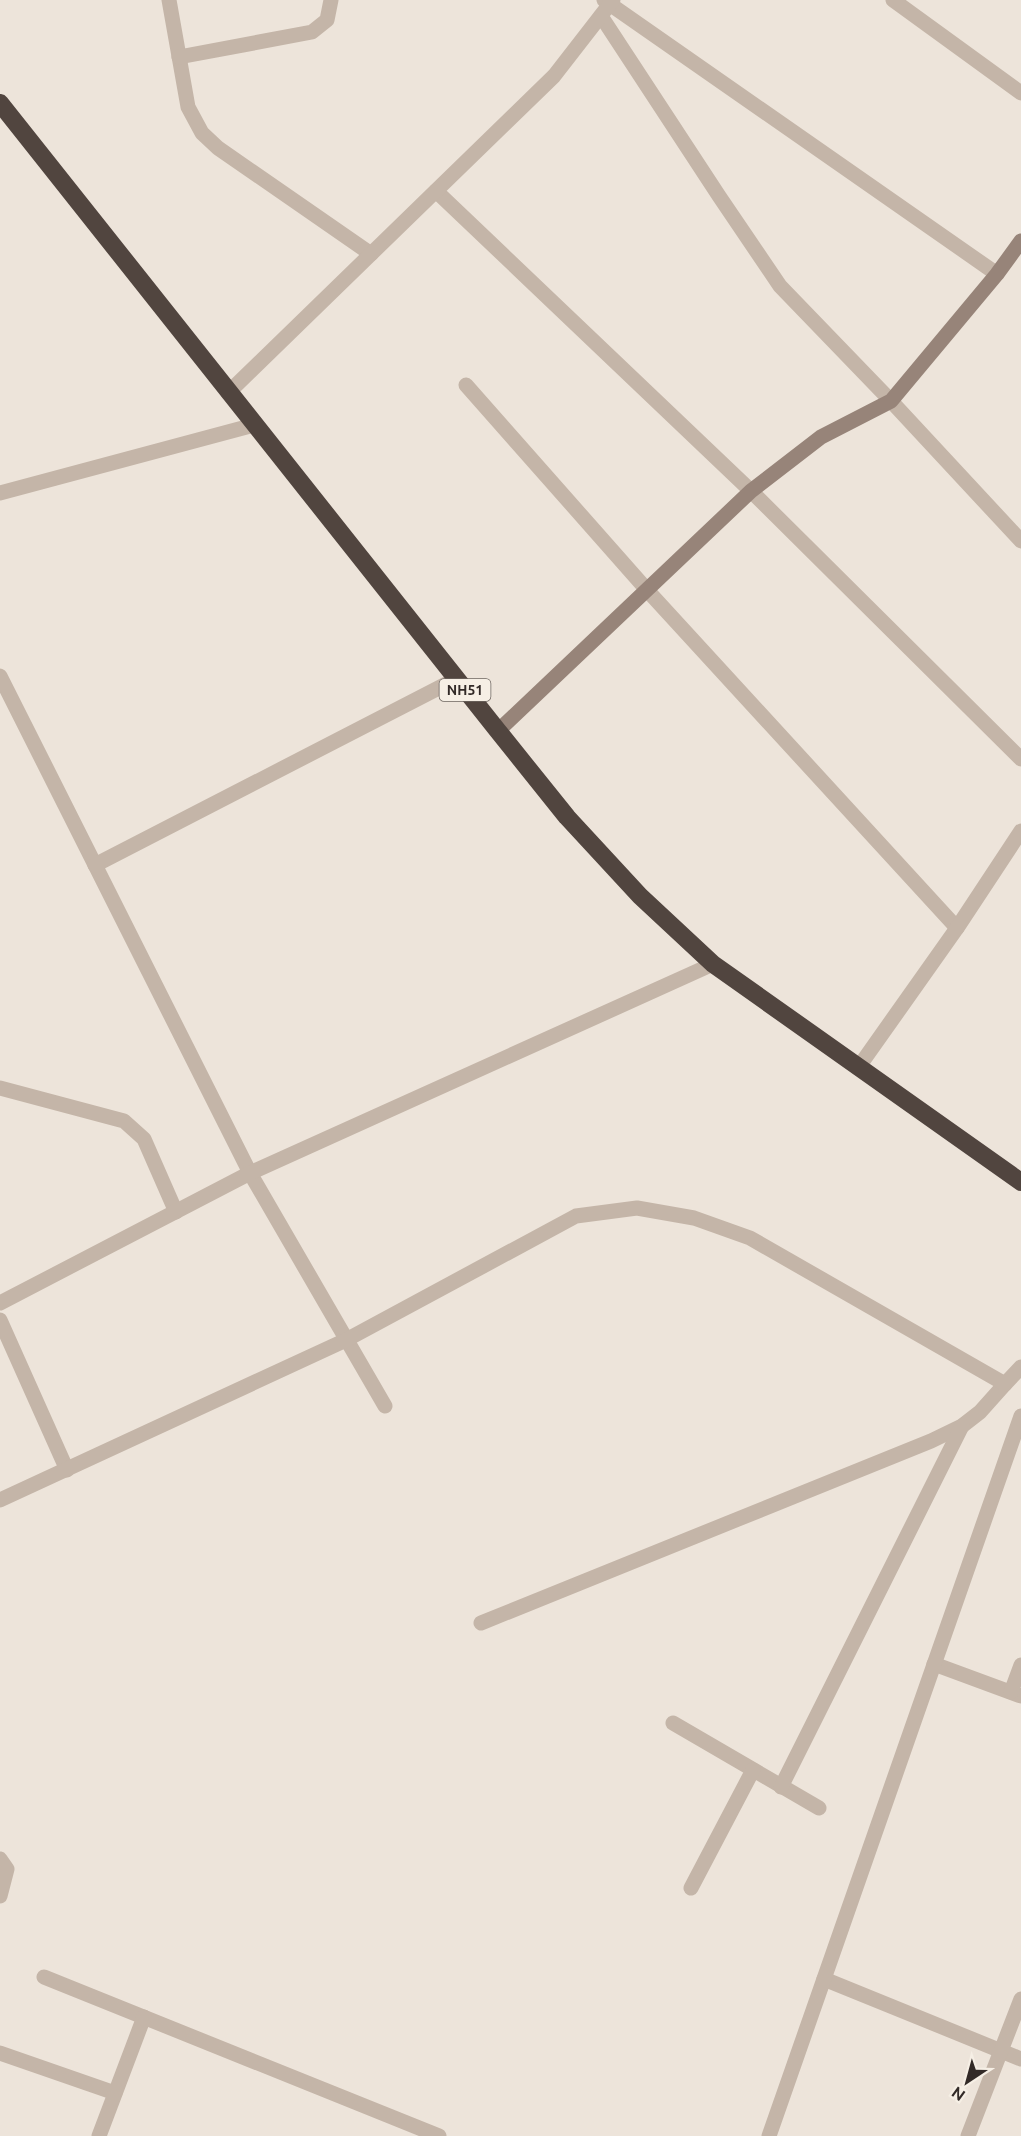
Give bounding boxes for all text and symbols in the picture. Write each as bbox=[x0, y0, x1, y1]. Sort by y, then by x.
road number: NH51 bbox=[440, 679, 490, 701]
north arrow bbox=[937, 2052, 997, 2112]
text: N bbox=[948, 2083, 968, 2105]

